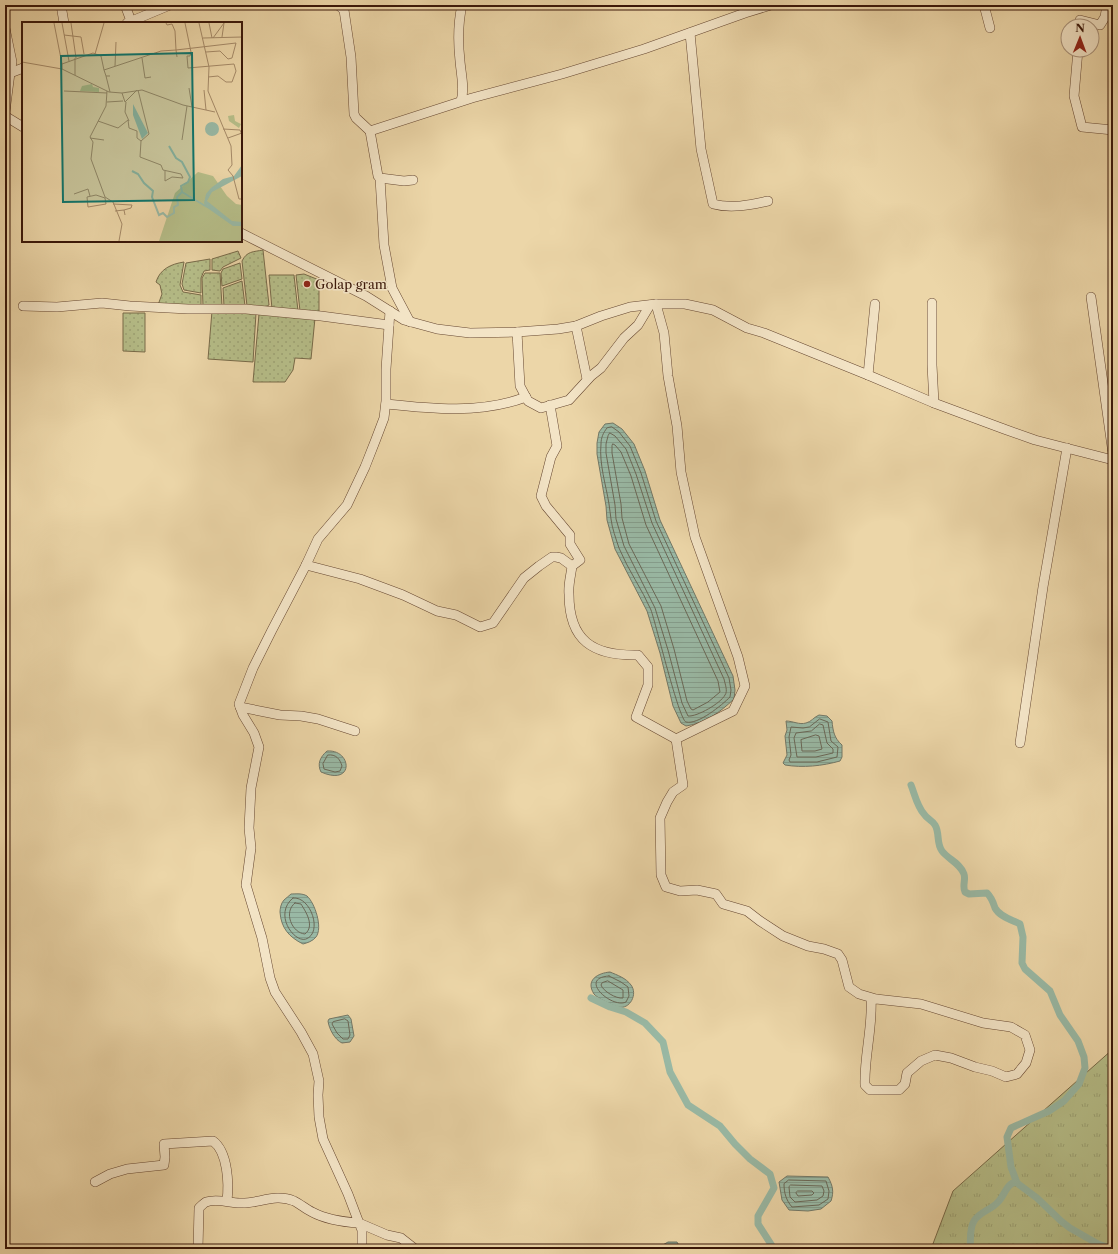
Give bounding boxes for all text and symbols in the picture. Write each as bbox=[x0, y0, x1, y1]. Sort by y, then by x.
north arrow bbox=[1060, 18, 1100, 58]
text: N bbox=[1075, 21, 1086, 35]
inset map bbox=[22, 22, 242, 242]
place label: Golap gram bbox=[315, 276, 387, 292]
marker: Golap gram bbox=[302, 279, 312, 289]

